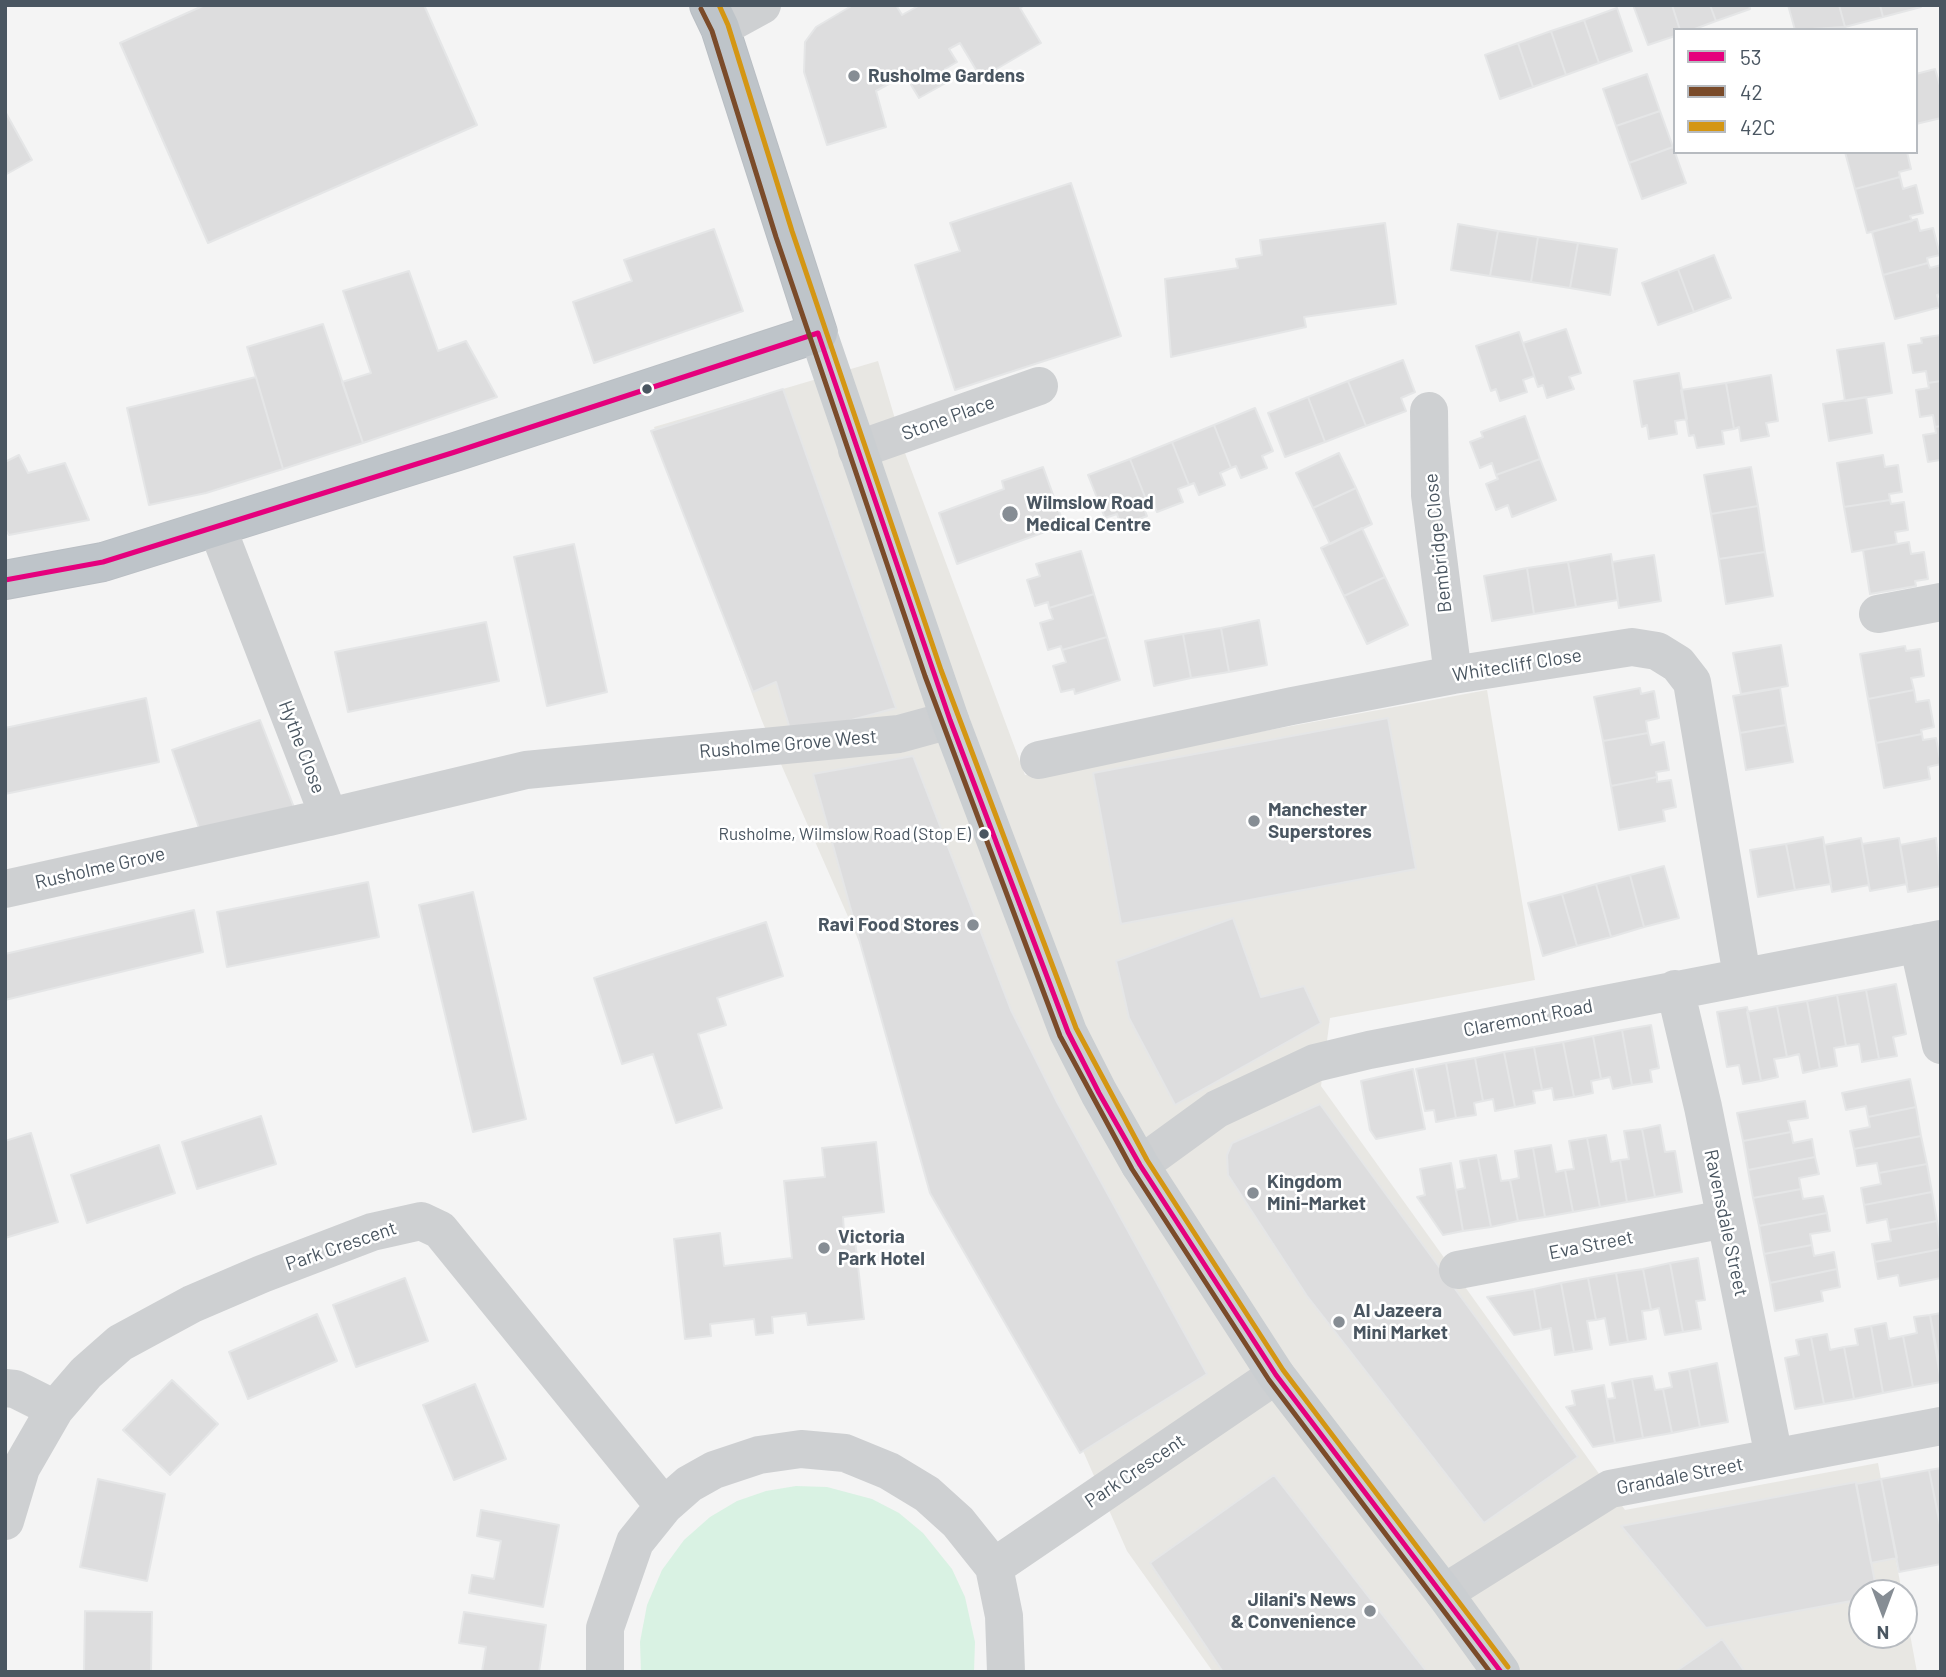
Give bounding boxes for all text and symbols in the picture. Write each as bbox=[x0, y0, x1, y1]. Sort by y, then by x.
legend bbox=[1673, 28, 1918, 154]
text: 53 bbox=[1740, 44, 1762, 69]
place label: Rusholme Gardens bbox=[868, 65, 1025, 87]
marker: Rusholme Gardens bbox=[846, 68, 862, 84]
text: 42 bbox=[1740, 79, 1763, 104]
text: 42C bbox=[1740, 114, 1776, 139]
unlabelled marker bbox=[640, 382, 654, 396]
street label: Stone Place bbox=[898, 391, 998, 445]
street label: Bembridge Close bbox=[1419, 472, 1457, 614]
place label: Wilmslow Road Medical Centre bbox=[1026, 492, 1154, 536]
marker: Wilmslow Road Medical Centre bbox=[1000, 504, 1020, 524]
street label: Whitecliff Close bbox=[1451, 644, 1583, 686]
street label: Hythe Close bbox=[274, 697, 330, 797]
street label: Rusholme Grove West bbox=[698, 725, 878, 763]
place label: Manchester Superstores bbox=[1268, 799, 1372, 843]
marker: Manchester Superstores bbox=[1246, 813, 1262, 829]
place label: Rusholme, Wilmslow Road (Stop E) bbox=[719, 824, 971, 844]
marker: Rusholme, Wilmslow Road (Stop E) bbox=[977, 827, 991, 841]
street label: Rusholme Grove bbox=[33, 842, 167, 894]
place label: Ravi Food Stores bbox=[818, 914, 959, 936]
marker: Ravi Food Stores bbox=[965, 917, 981, 933]
street label: Claremont Road bbox=[1461, 994, 1595, 1042]
street label: Ravensdale Street bbox=[1699, 1147, 1753, 1299]
place label: Kingdom Mini-Market bbox=[1267, 1171, 1366, 1215]
marker: Kingdom Mini-Market bbox=[1245, 1185, 1261, 1201]
street label: Park Crescent bbox=[283, 1216, 399, 1276]
place label: Victoria Park Hotel bbox=[838, 1226, 925, 1270]
street label: Eva Street bbox=[1547, 1226, 1635, 1264]
marker: Victoria Park Hotel bbox=[816, 1240, 832, 1256]
place label: Al Jazeera Mini Market bbox=[1353, 1300, 1448, 1344]
marker: Al Jazeera Mini Market bbox=[1331, 1314, 1347, 1330]
street label: Park Crescent bbox=[1081, 1429, 1189, 1513]
street label: Grandale Street bbox=[1615, 1453, 1745, 1499]
north arrow bbox=[1848, 1579, 1918, 1649]
place label: Jilani's News & Convenience bbox=[1231, 1589, 1356, 1633]
marker: Jilani's News & Convenience bbox=[1362, 1603, 1378, 1619]
text: N bbox=[1877, 1622, 1889, 1645]

